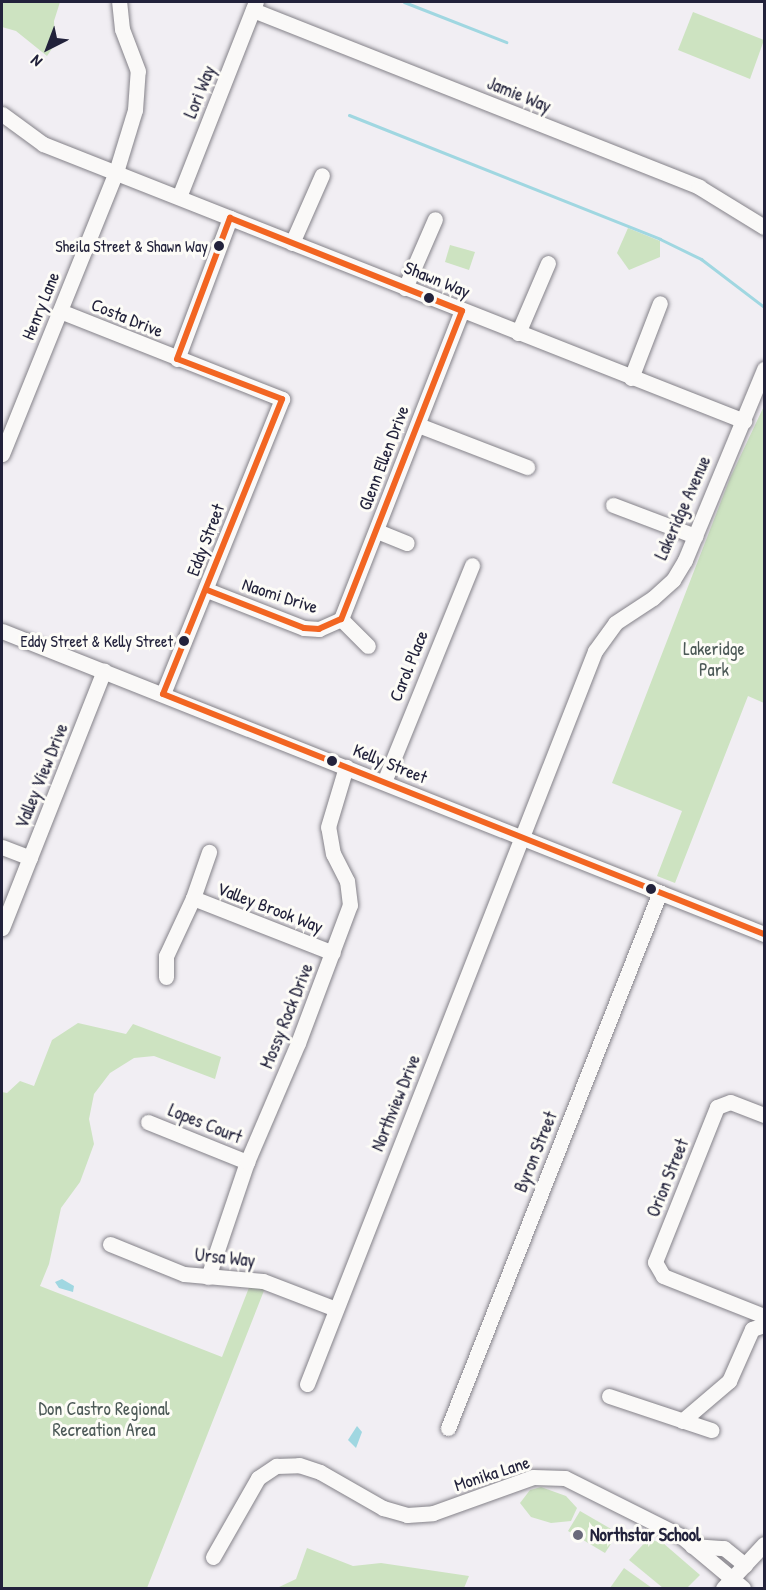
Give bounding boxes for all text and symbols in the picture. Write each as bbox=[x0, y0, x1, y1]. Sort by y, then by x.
north arrow bbox=[18, 18, 78, 78]
text: N bbox=[25, 50, 46, 72]
street label: Lori Way bbox=[180, 63, 220, 121]
street label: Jamie Way bbox=[484, 72, 554, 118]
place label: Sheila Street & Shawn Way bbox=[55, 236, 208, 256]
marker: Sheila Street & Shawn Way bbox=[213, 240, 225, 252]
street label: Shawn Way bbox=[401, 257, 473, 303]
street label: Henry Lane bbox=[18, 269, 64, 343]
unlabelled marker bbox=[423, 292, 435, 304]
street label: Costa Drive bbox=[88, 294, 166, 342]
street label: Glenn Ellen Drive bbox=[354, 403, 414, 513]
street label: Lakeridge Avenue bbox=[650, 453, 716, 563]
street label: Eddy Street bbox=[182, 501, 230, 579]
street label: Naomi Drive bbox=[239, 574, 321, 618]
street label: Carol Place bbox=[385, 627, 433, 705]
place label: Eddy Street & Kelly Street bbox=[21, 631, 173, 651]
marker: Eddy Street & Kelly Street bbox=[178, 635, 190, 647]
park label: Lakeridge Park bbox=[683, 639, 745, 682]
street label: Valley View Drive bbox=[11, 720, 73, 832]
street label: Kelly Street bbox=[350, 739, 430, 789]
unlabelled marker bbox=[326, 755, 338, 767]
street label: Valley Brook Way bbox=[214, 878, 326, 938]
unlabelled marker bbox=[645, 883, 657, 895]
street label: Mossy Rock Drive bbox=[256, 960, 318, 1072]
street label: Northview Drive bbox=[367, 1052, 425, 1154]
street label: Lopes Court bbox=[165, 1100, 245, 1148]
street label: Byron Street bbox=[510, 1109, 562, 1195]
street label: Orion Street bbox=[643, 1136, 693, 1220]
street label: Ursa Way bbox=[194, 1244, 256, 1272]
park label: Don Castro Regional Recreation Area bbox=[38, 1399, 170, 1442]
street label: Monika Lane bbox=[452, 1452, 532, 1496]
place label: Northstar School bbox=[590, 1524, 701, 1546]
marker: Northstar School bbox=[571, 1528, 585, 1542]

